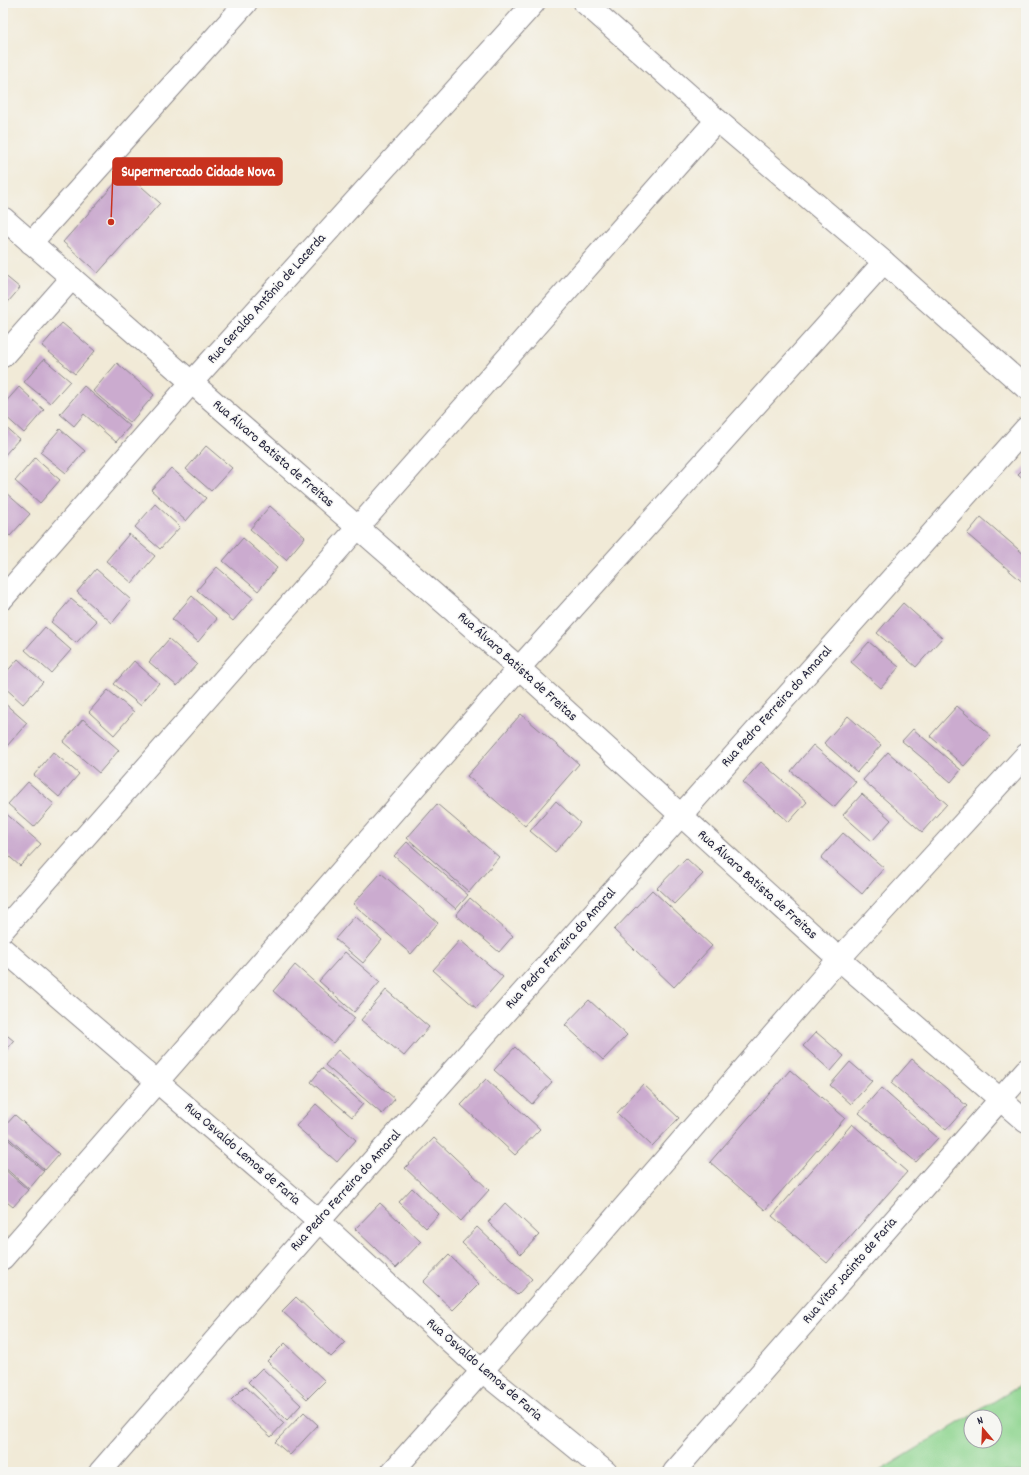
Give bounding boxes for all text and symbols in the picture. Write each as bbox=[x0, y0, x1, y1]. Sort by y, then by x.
callout: Supermercado Cidade Nova bbox=[113, 158, 282, 185]
text: Supermercado Cidade Nova bbox=[121, 162, 276, 184]
street label: Rua Geraldo Antônio de Lacerda bbox=[203, 229, 331, 369]
street label: Rua Álvaro Batista de Freitas bbox=[208, 395, 338, 513]
street label: Rua Álvaro Batista de Freitas bbox=[452, 607, 582, 727]
street label: Rua Pedro Ferreira do Amaral bbox=[717, 641, 838, 772]
street label: Rua Álvaro Batista de Freitas bbox=[692, 825, 822, 945]
street label: Rua Pedro Ferreira do Amaral bbox=[501, 883, 622, 1014]
street label: Rua Osvaldo Lemos de Faria bbox=[180, 1098, 305, 1210]
street label: Rua Pedro Ferreira do Amaral bbox=[286, 1125, 407, 1256]
street label: Rua Vitor Jacinto de Faria bbox=[798, 1213, 902, 1329]
street label: Rua Osvaldo Lemos de Faria bbox=[422, 1314, 547, 1426]
north arrow bbox=[963, 1409, 1003, 1449]
text: N bbox=[975, 1413, 986, 1430]

